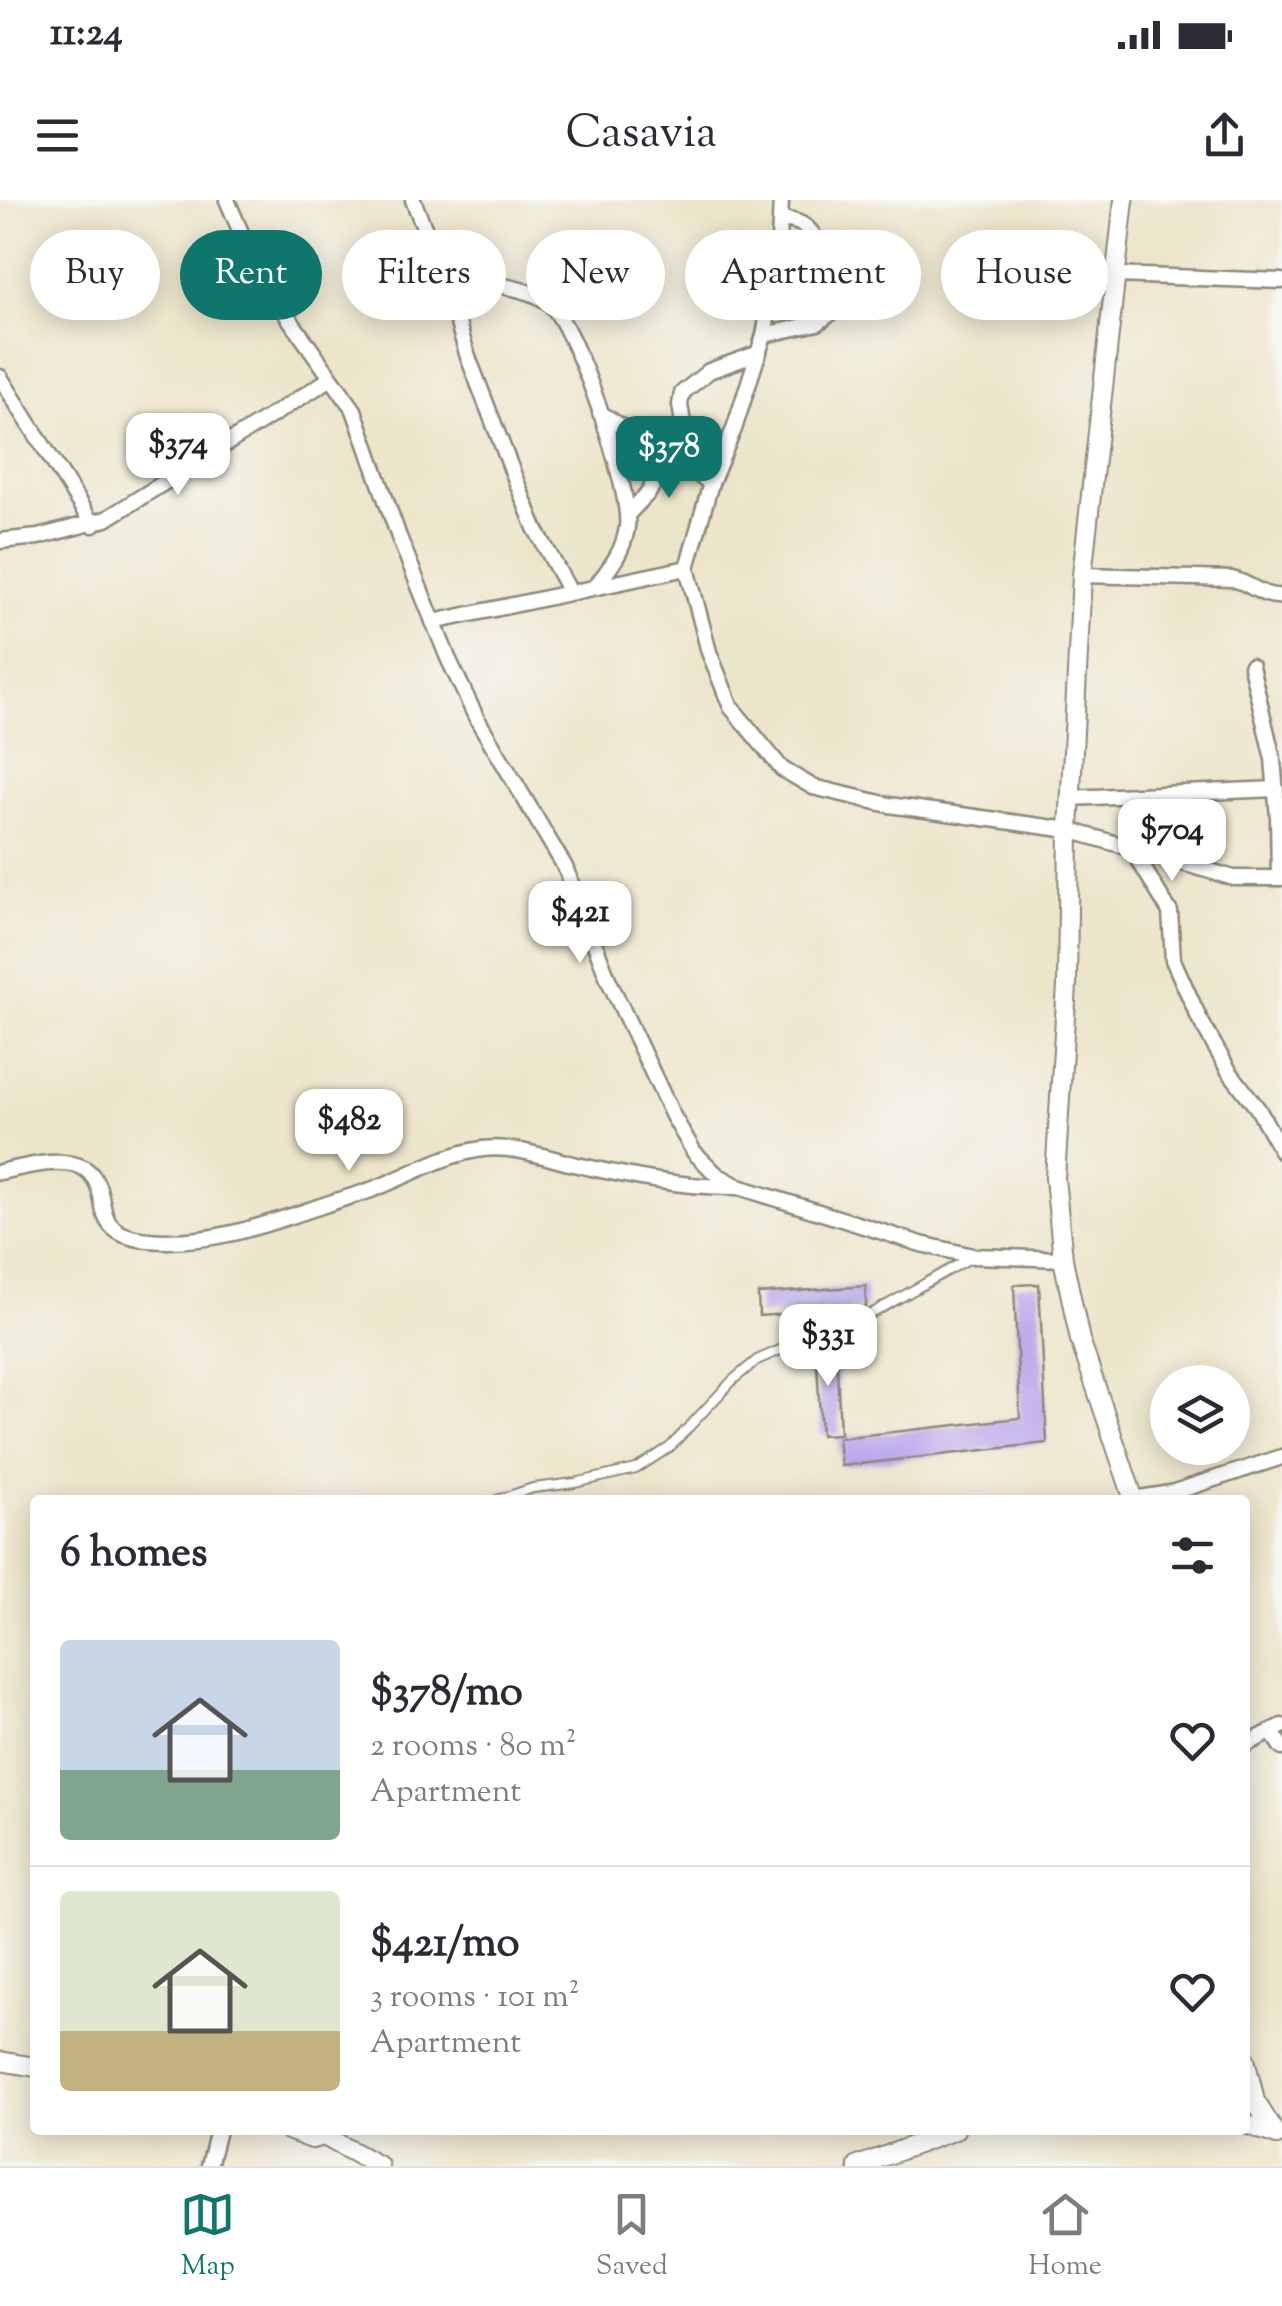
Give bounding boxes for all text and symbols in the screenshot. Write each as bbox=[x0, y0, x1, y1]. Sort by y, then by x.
text: 11:24 bbox=[50, 8, 123, 62]
text: Casavia bbox=[565, 103, 717, 168]
icon: menu bbox=[30, 108, 85, 163]
icon: share bbox=[1197, 108, 1252, 163]
chip: Buy bbox=[30, 230, 160, 320]
chip: Rent bbox=[180, 230, 322, 320]
chip: Filters bbox=[342, 230, 506, 320]
chip: New bbox=[526, 230, 665, 320]
chip: Apartment bbox=[685, 230, 921, 320]
chip: House bbox=[941, 230, 1108, 320]
pin: $374 bbox=[119, 413, 237, 498]
pin: $378 bbox=[610, 416, 728, 501]
text: $374 bbox=[148, 422, 208, 468]
text: $378 bbox=[638, 425, 700, 471]
pin: $704 bbox=[1113, 799, 1231, 884]
text: $704 bbox=[1140, 808, 1204, 854]
pin: $421 bbox=[521, 881, 639, 966]
text: $421 bbox=[550, 890, 610, 936]
pin: $482 bbox=[290, 1089, 408, 1174]
text: $482 bbox=[317, 1098, 381, 1144]
pin: $331 bbox=[769, 1304, 887, 1389]
text: $331 bbox=[801, 1313, 855, 1359]
map controls bbox=[1150, 1365, 1250, 1465]
button: layers bbox=[1150, 1365, 1250, 1465]
text: 6 homes bbox=[60, 1525, 207, 1585]
icon: filters bbox=[1165, 1528, 1220, 1583]
text: $378/mo bbox=[370, 1664, 523, 1724]
icon: home bbox=[140, 1680, 260, 1800]
icon: heart bbox=[1165, 1713, 1220, 1768]
text: 2 rooms · 80 m² bbox=[370, 1724, 577, 1770]
text: Apartment bbox=[370, 1770, 521, 1816]
text: $421/mo bbox=[370, 1915, 519, 1975]
icon: home bbox=[140, 1931, 260, 2051]
icon: heart bbox=[1165, 1964, 1220, 2019]
text: 3 rooms · 101 m² bbox=[370, 1975, 580, 2021]
text: Apartment bbox=[370, 2021, 521, 2067]
tab: Map bbox=[180, 2187, 235, 2287]
tab: Saved bbox=[596, 2187, 668, 2287]
tab: Home bbox=[1028, 2187, 1102, 2287]

